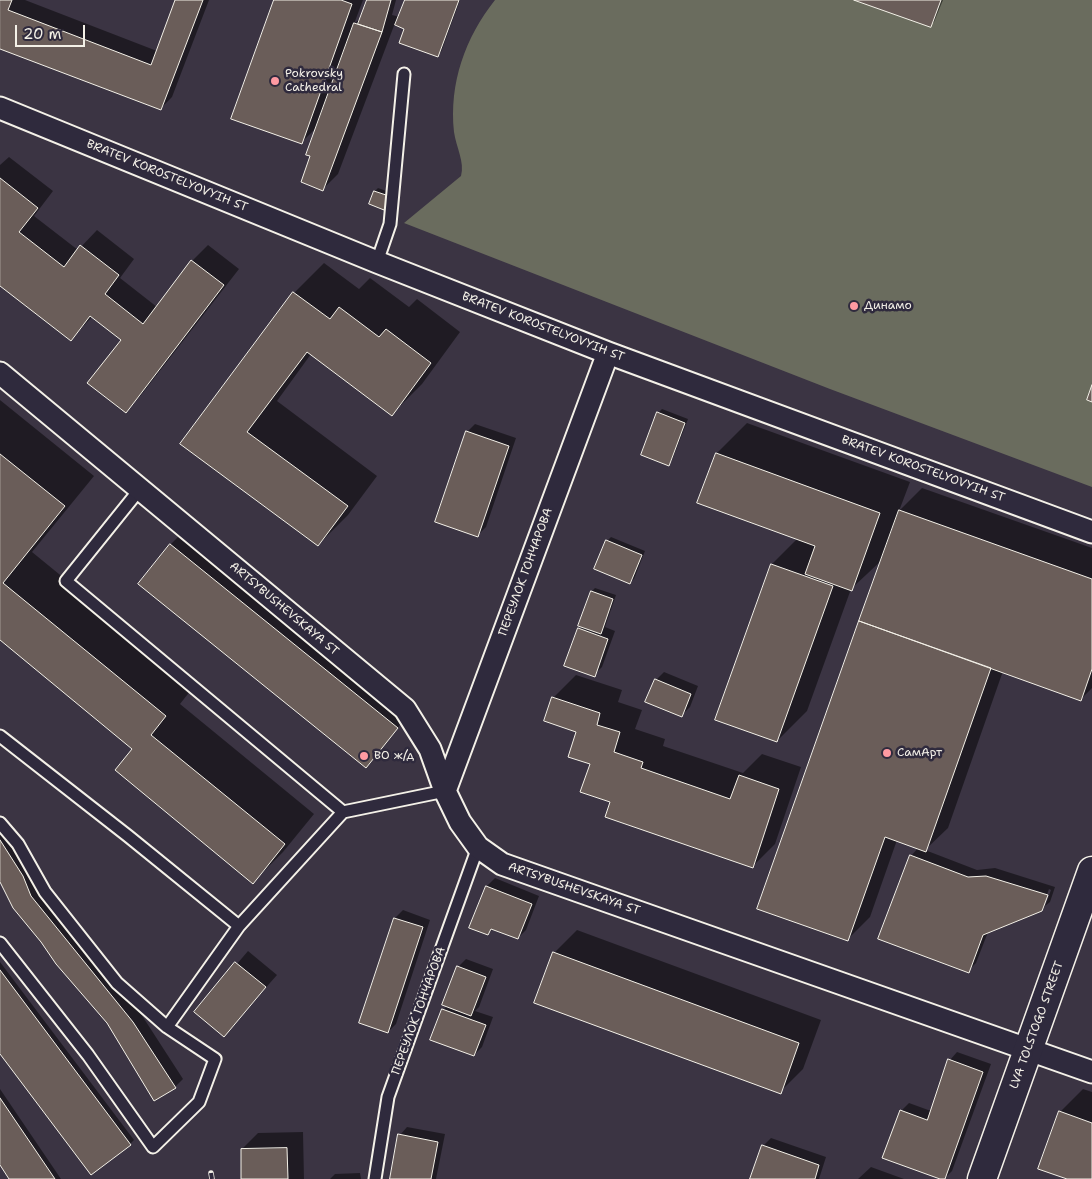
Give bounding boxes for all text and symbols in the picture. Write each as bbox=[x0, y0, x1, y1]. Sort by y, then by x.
scale bar bbox=[18, 15, 88, 47]
text: 20 m bbox=[23, 24, 62, 44]
place label: Pokrovsky Cathedral bbox=[285, 67, 343, 95]
marker: Pokrovsky Cathedral bbox=[269, 75, 281, 87]
street label: BRATEV KOROSTELYOVYIH ST bbox=[84, 137, 250, 215]
street label: BRATEV KOROSTELYOVYIH ST bbox=[460, 289, 626, 365]
place label: Динамо bbox=[864, 299, 912, 313]
marker: Динамо bbox=[848, 300, 860, 312]
street label: BRATEV KOROSTELYOVYIH ST bbox=[839, 433, 1007, 505]
street label: ПЕРЕУЛОК ГОНЧАРОВА bbox=[496, 506, 556, 638]
street label: ARTSYBUSHEVSKAYA ST bbox=[226, 559, 342, 659]
place label: СамАрт bbox=[897, 746, 942, 760]
marker: СамАрт bbox=[881, 747, 893, 759]
place label: ВО ж/д bbox=[374, 749, 414, 763]
marker: ВО ж/д bbox=[358, 750, 370, 762]
street label: ARTSYBUSHEVSKAYA ST bbox=[506, 860, 642, 918]
street label: ПЕРЕУЛОК ГОНЧАРОВА bbox=[389, 945, 449, 1077]
street label: LVA TOLSTOGO STREET bbox=[1007, 959, 1067, 1091]

